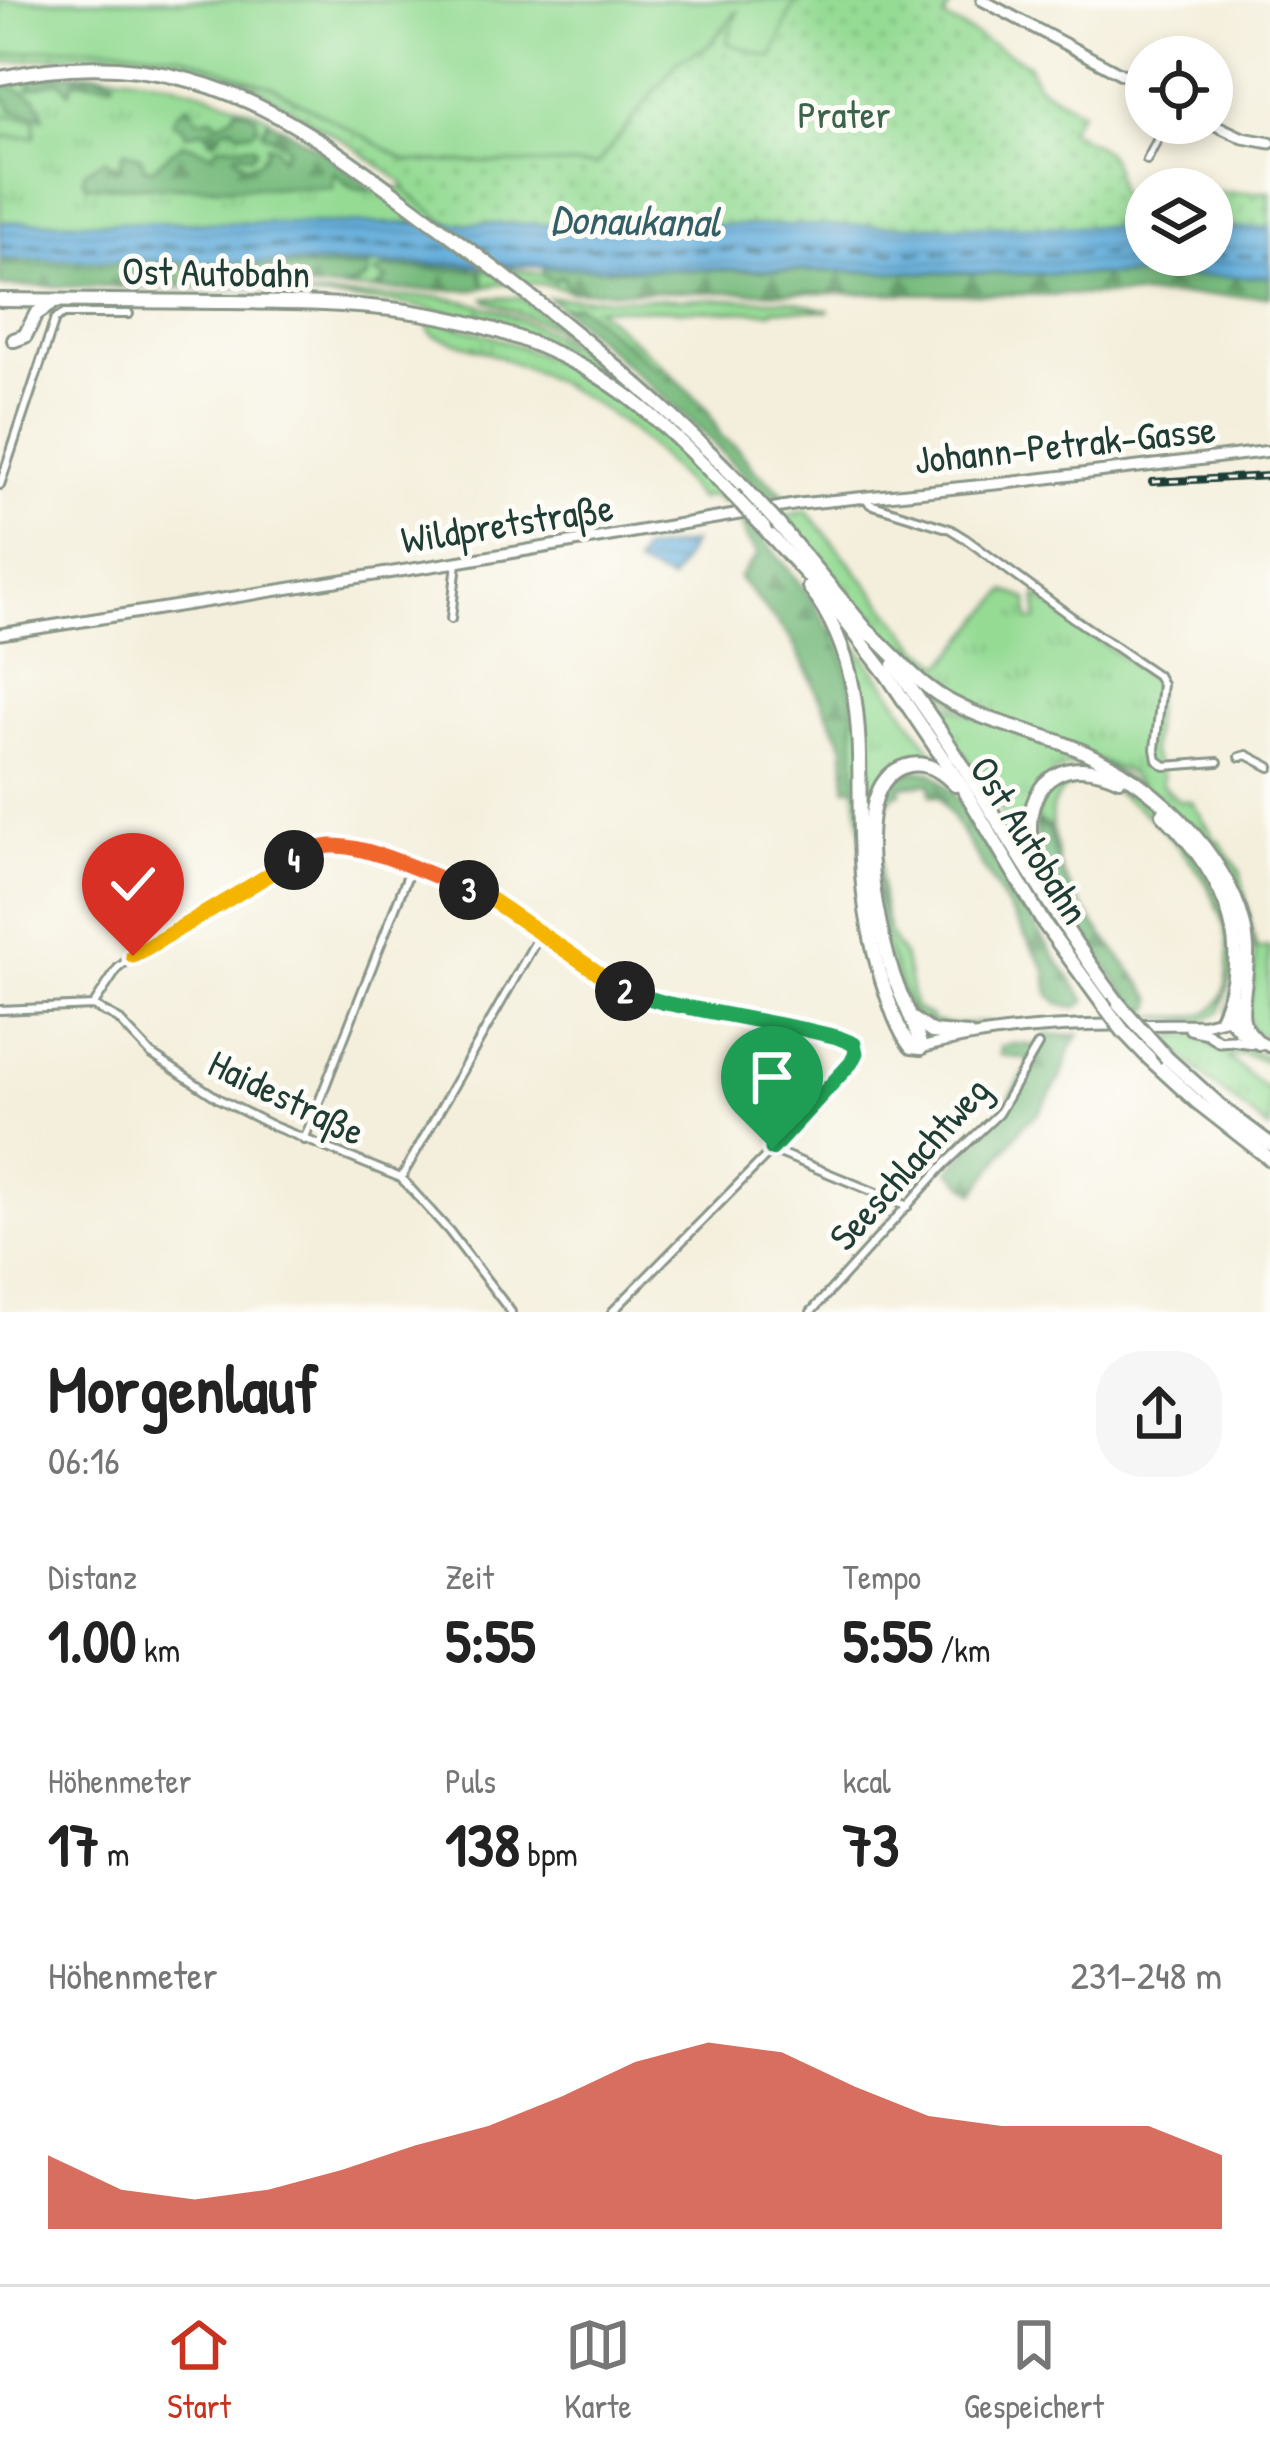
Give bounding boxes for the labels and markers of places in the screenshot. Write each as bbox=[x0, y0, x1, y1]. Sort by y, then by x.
pin: 4 bbox=[264, 830, 324, 890]
pin bbox=[82, 833, 184, 956]
pin: 3 bbox=[439, 860, 499, 920]
pin: 2 bbox=[595, 961, 655, 1021]
pin bbox=[721, 1026, 823, 1149]

